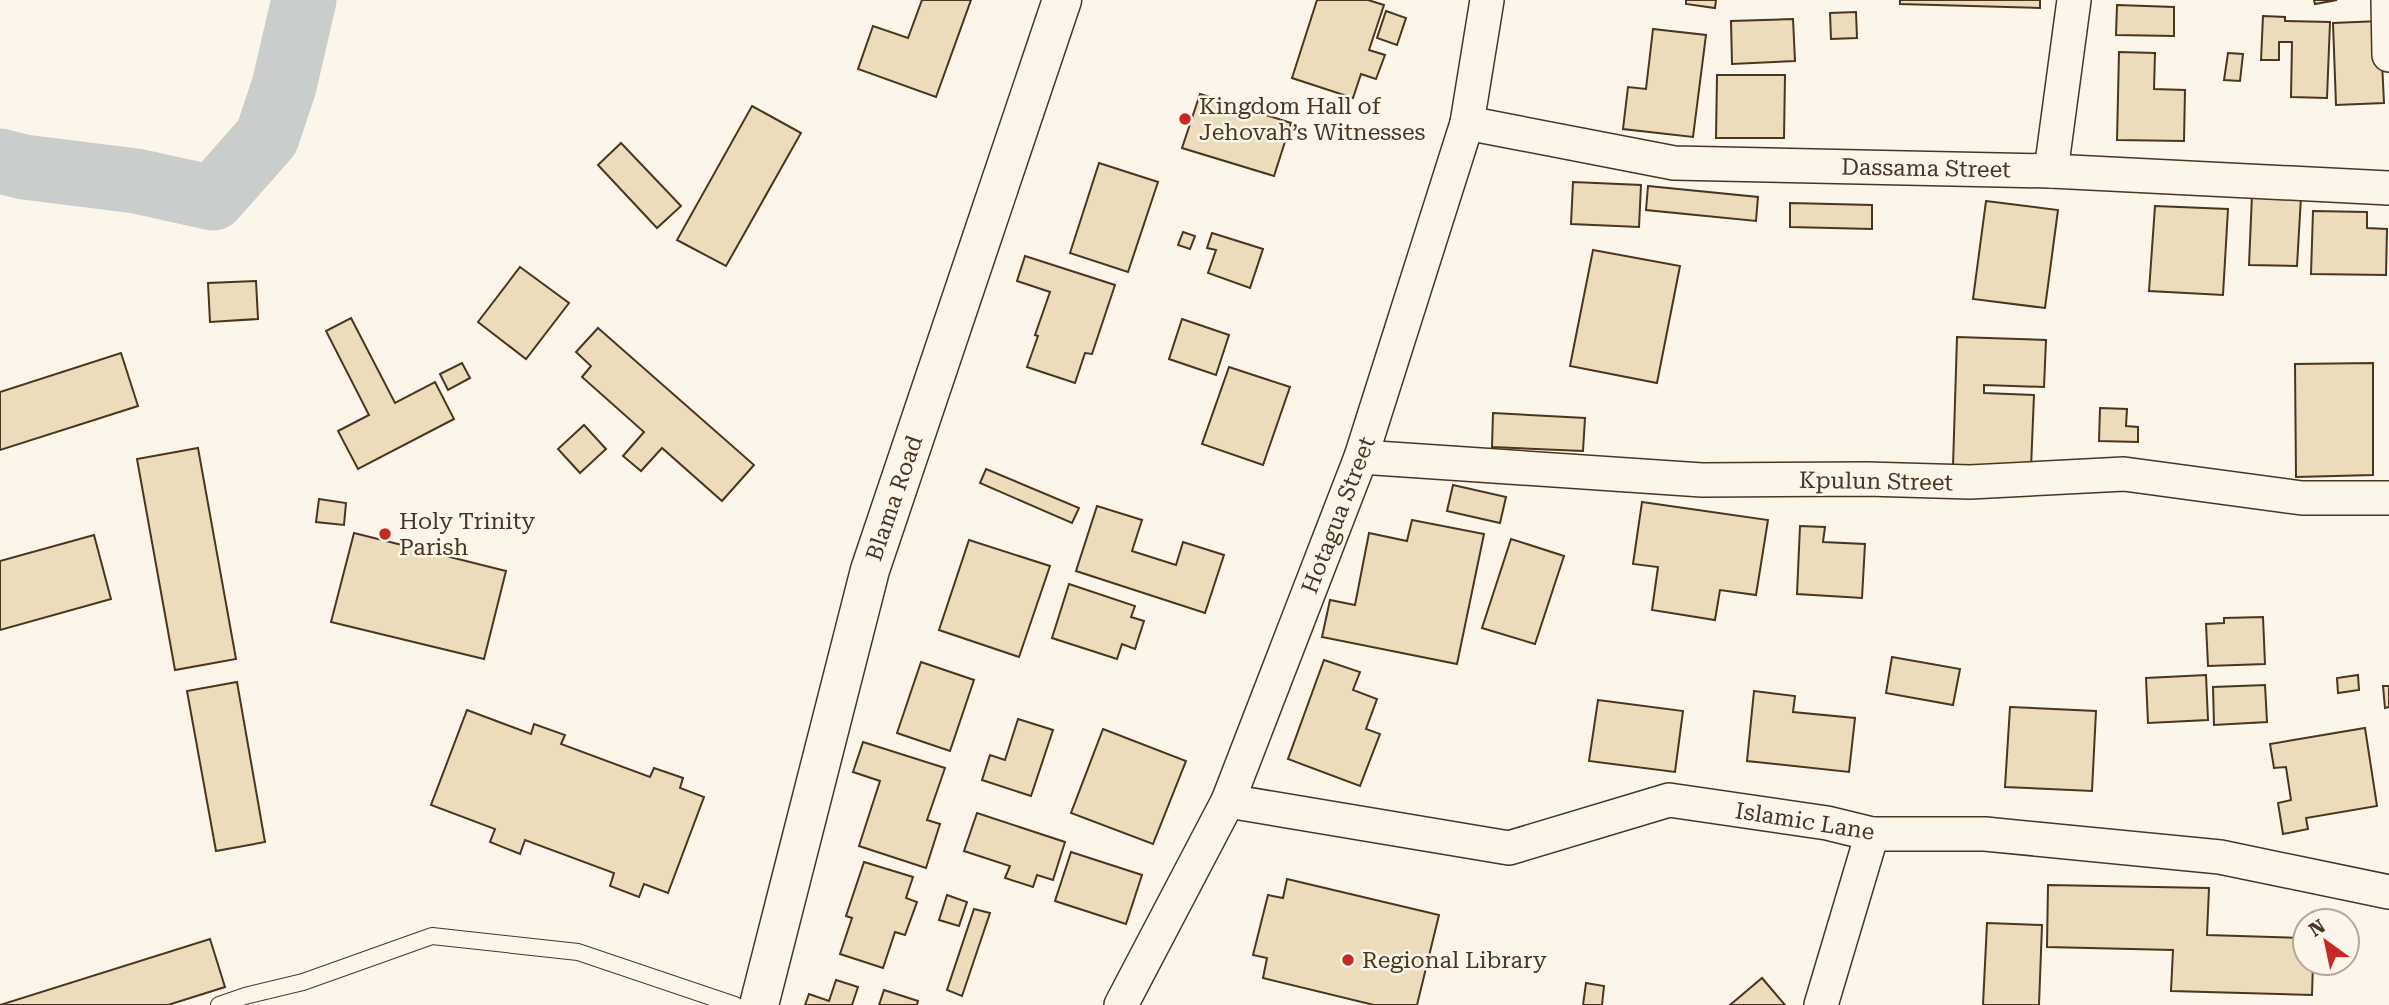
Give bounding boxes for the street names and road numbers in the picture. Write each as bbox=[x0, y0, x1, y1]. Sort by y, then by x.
street label: Dassama Street bbox=[1841, 154, 2011, 183]
street label: Blama Road bbox=[860, 432, 929, 564]
street label: Hotagua Street bbox=[1296, 433, 1381, 597]
street label: Kpulun Street bbox=[1799, 467, 1954, 496]
street label: Islamic Lane bbox=[1733, 797, 1876, 846]

